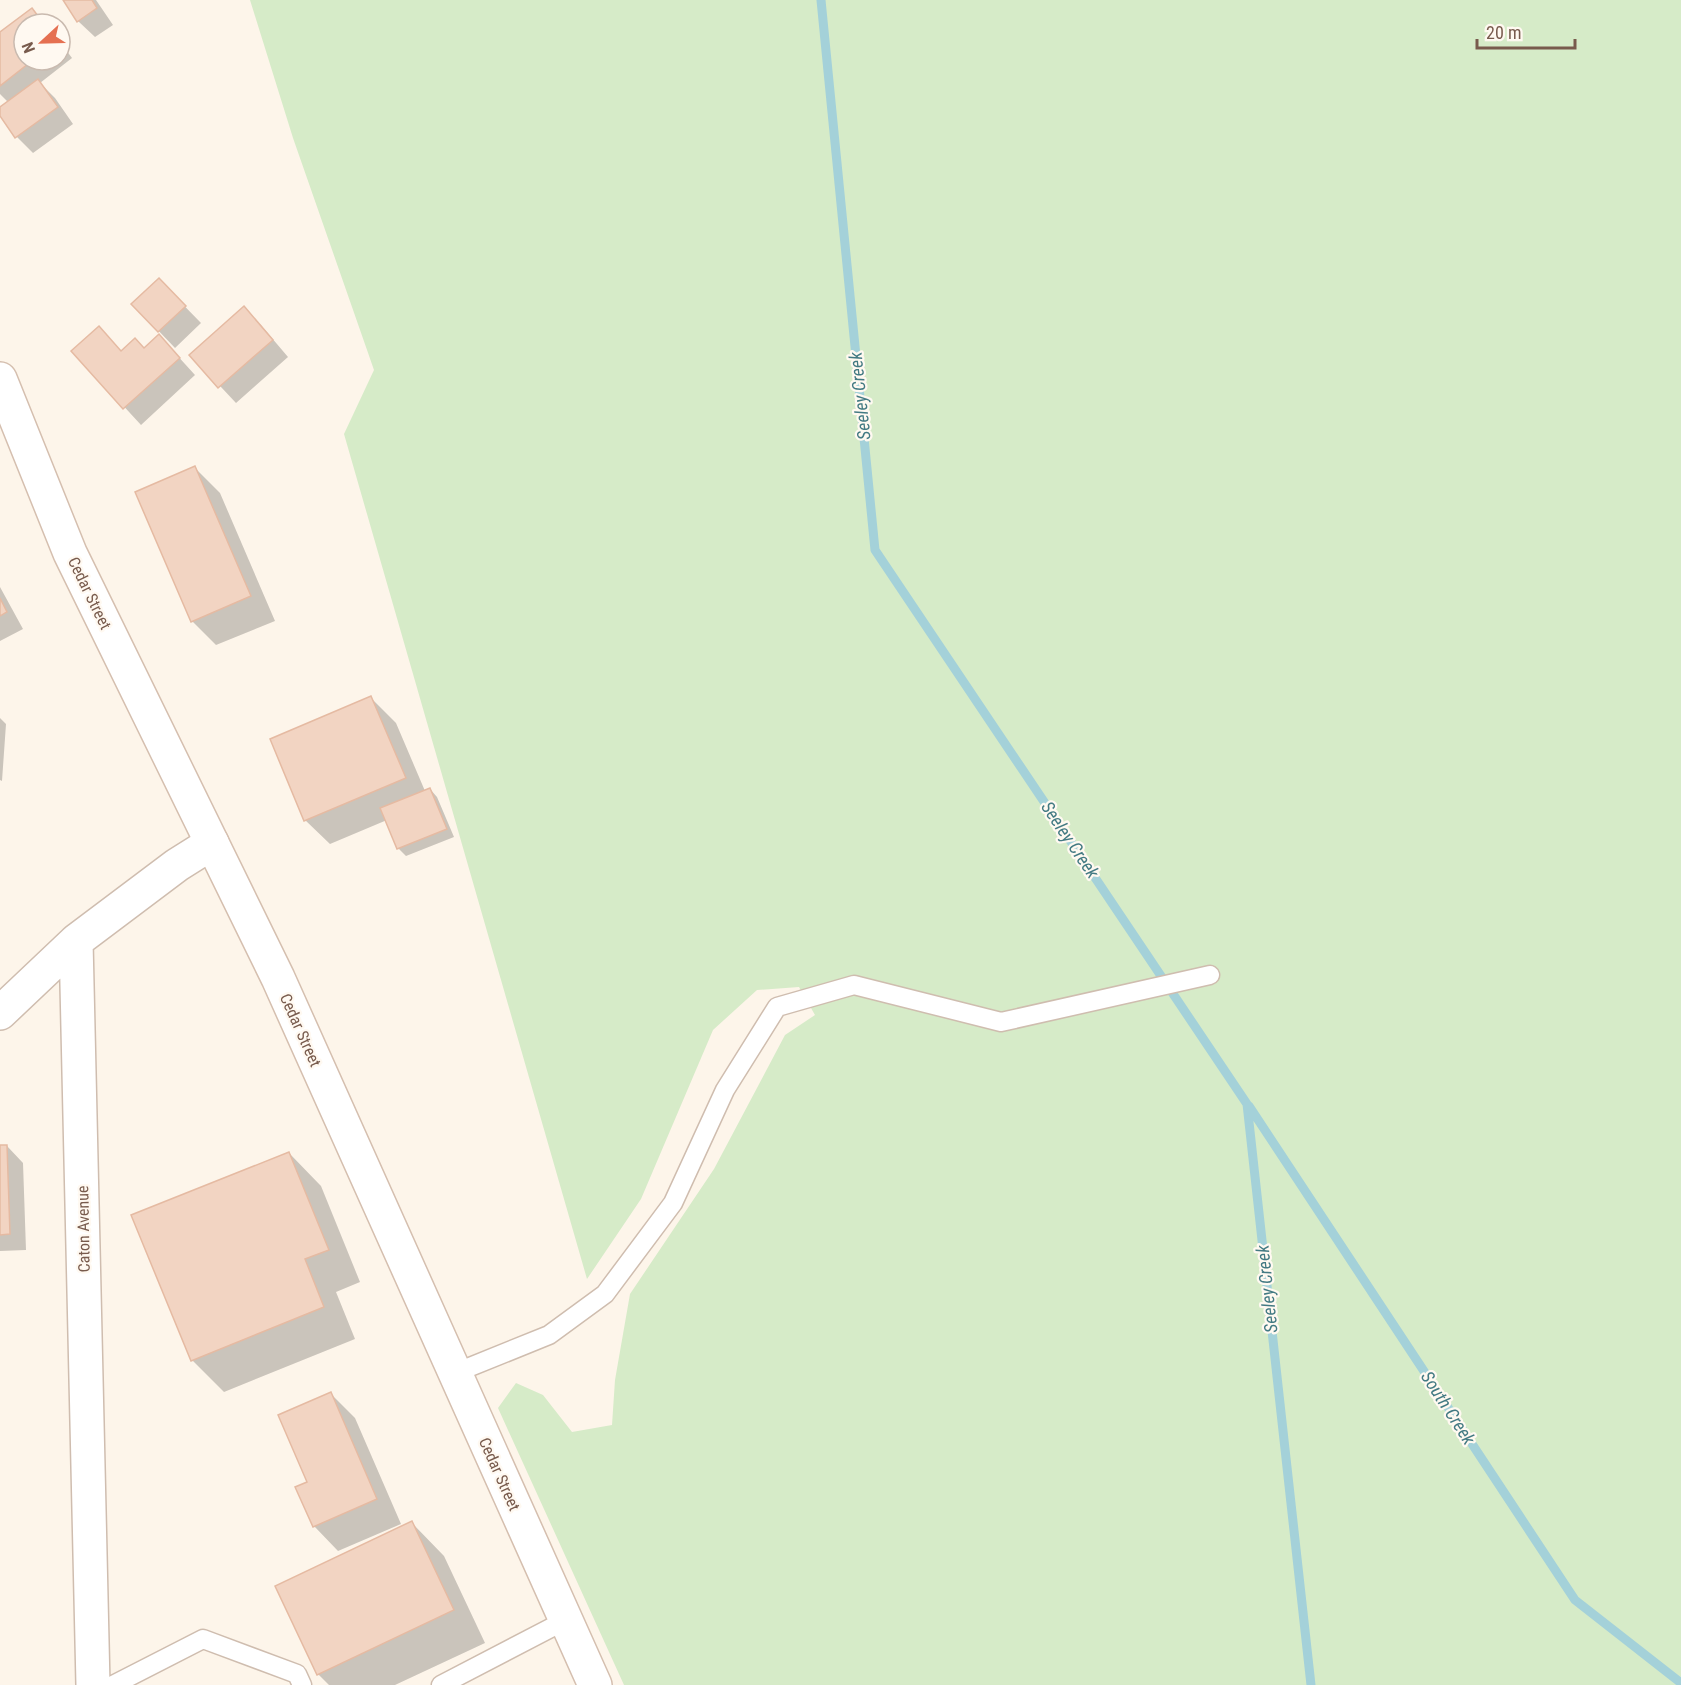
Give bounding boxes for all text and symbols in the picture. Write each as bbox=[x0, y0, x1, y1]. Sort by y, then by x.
north arrow bbox=[12, 12, 72, 72]
scale bar bbox=[1477, 12, 1574, 50]
text: 20 m bbox=[1486, 22, 1521, 43]
text: N bbox=[18, 39, 39, 56]
water label: Seeley Creek bbox=[844, 350, 875, 441]
street label: Cedar Street bbox=[64, 554, 115, 633]
water label: Seeley Creek bbox=[1037, 797, 1104, 883]
street label: Cedar Street bbox=[276, 991, 325, 1070]
street label: Caton Avenue bbox=[73, 1185, 94, 1273]
water label: Seeley Creek bbox=[1251, 1243, 1282, 1334]
water label: South Creek bbox=[1417, 1367, 1481, 1449]
street label: Cedar Street bbox=[475, 1435, 524, 1514]

